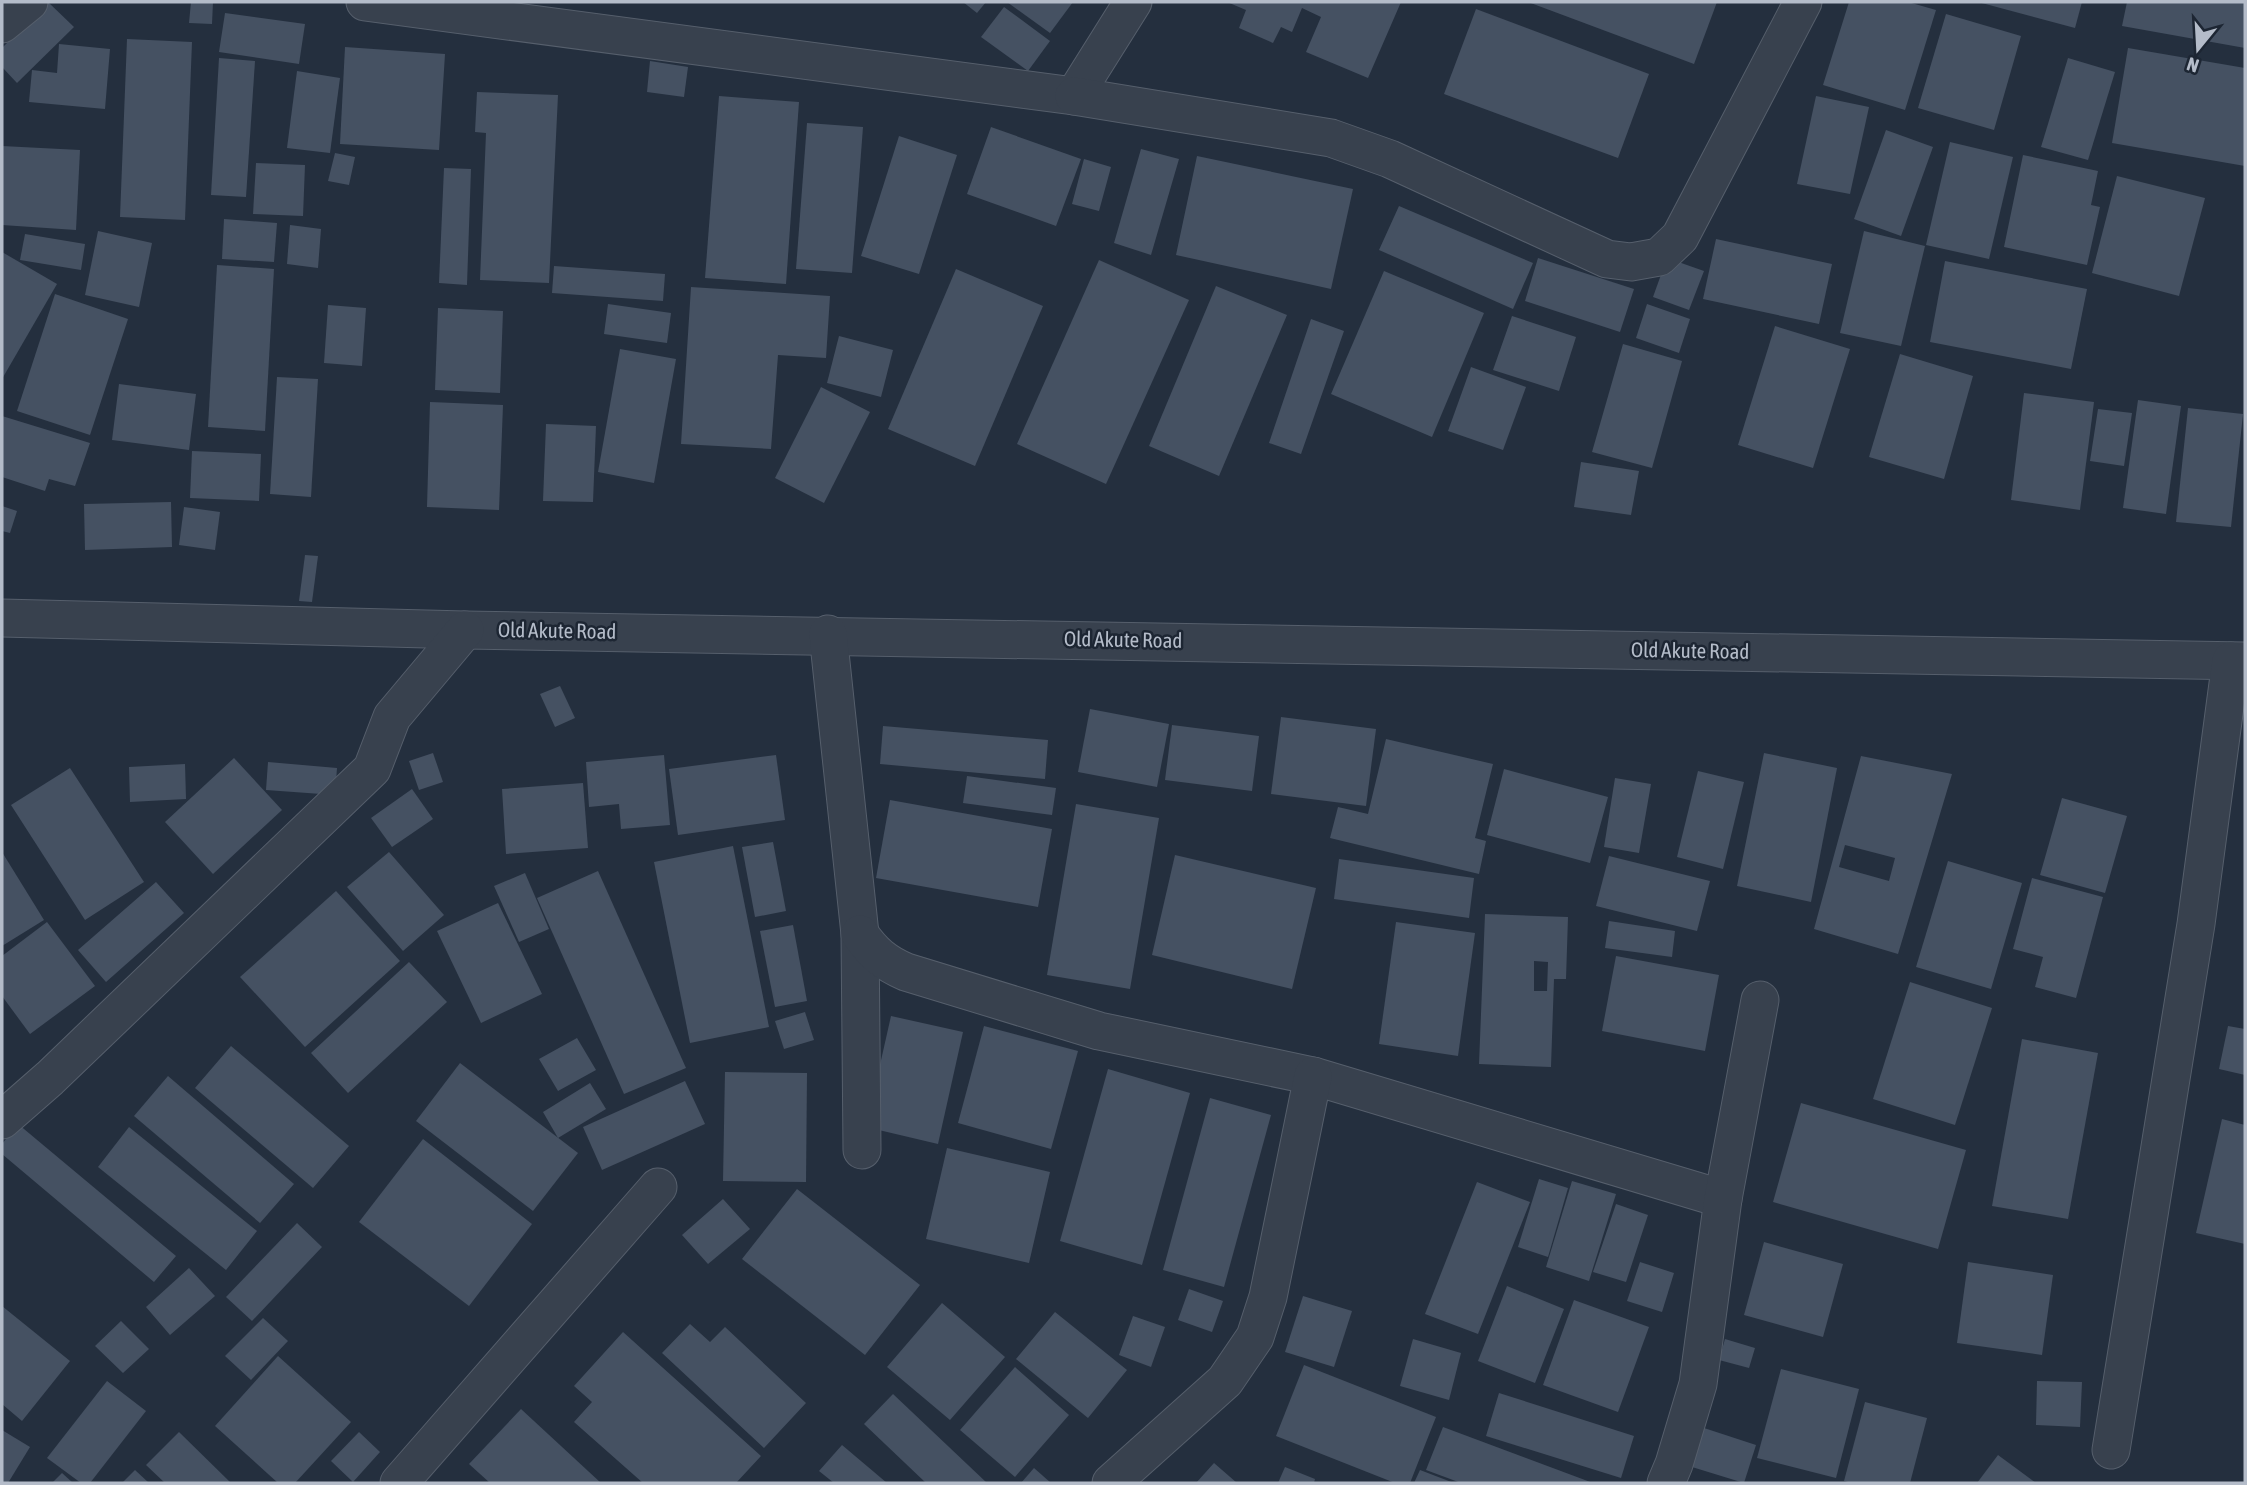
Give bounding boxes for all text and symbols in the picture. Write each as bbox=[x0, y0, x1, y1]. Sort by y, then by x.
north arrow bbox=[2163, 14, 2233, 84]
text: N bbox=[2184, 53, 2201, 77]
street label: Old Akute Road bbox=[498, 617, 616, 643]
street label: Old Akute Road bbox=[1064, 626, 1182, 652]
street label: Old Akute Road bbox=[1631, 637, 1749, 663]

